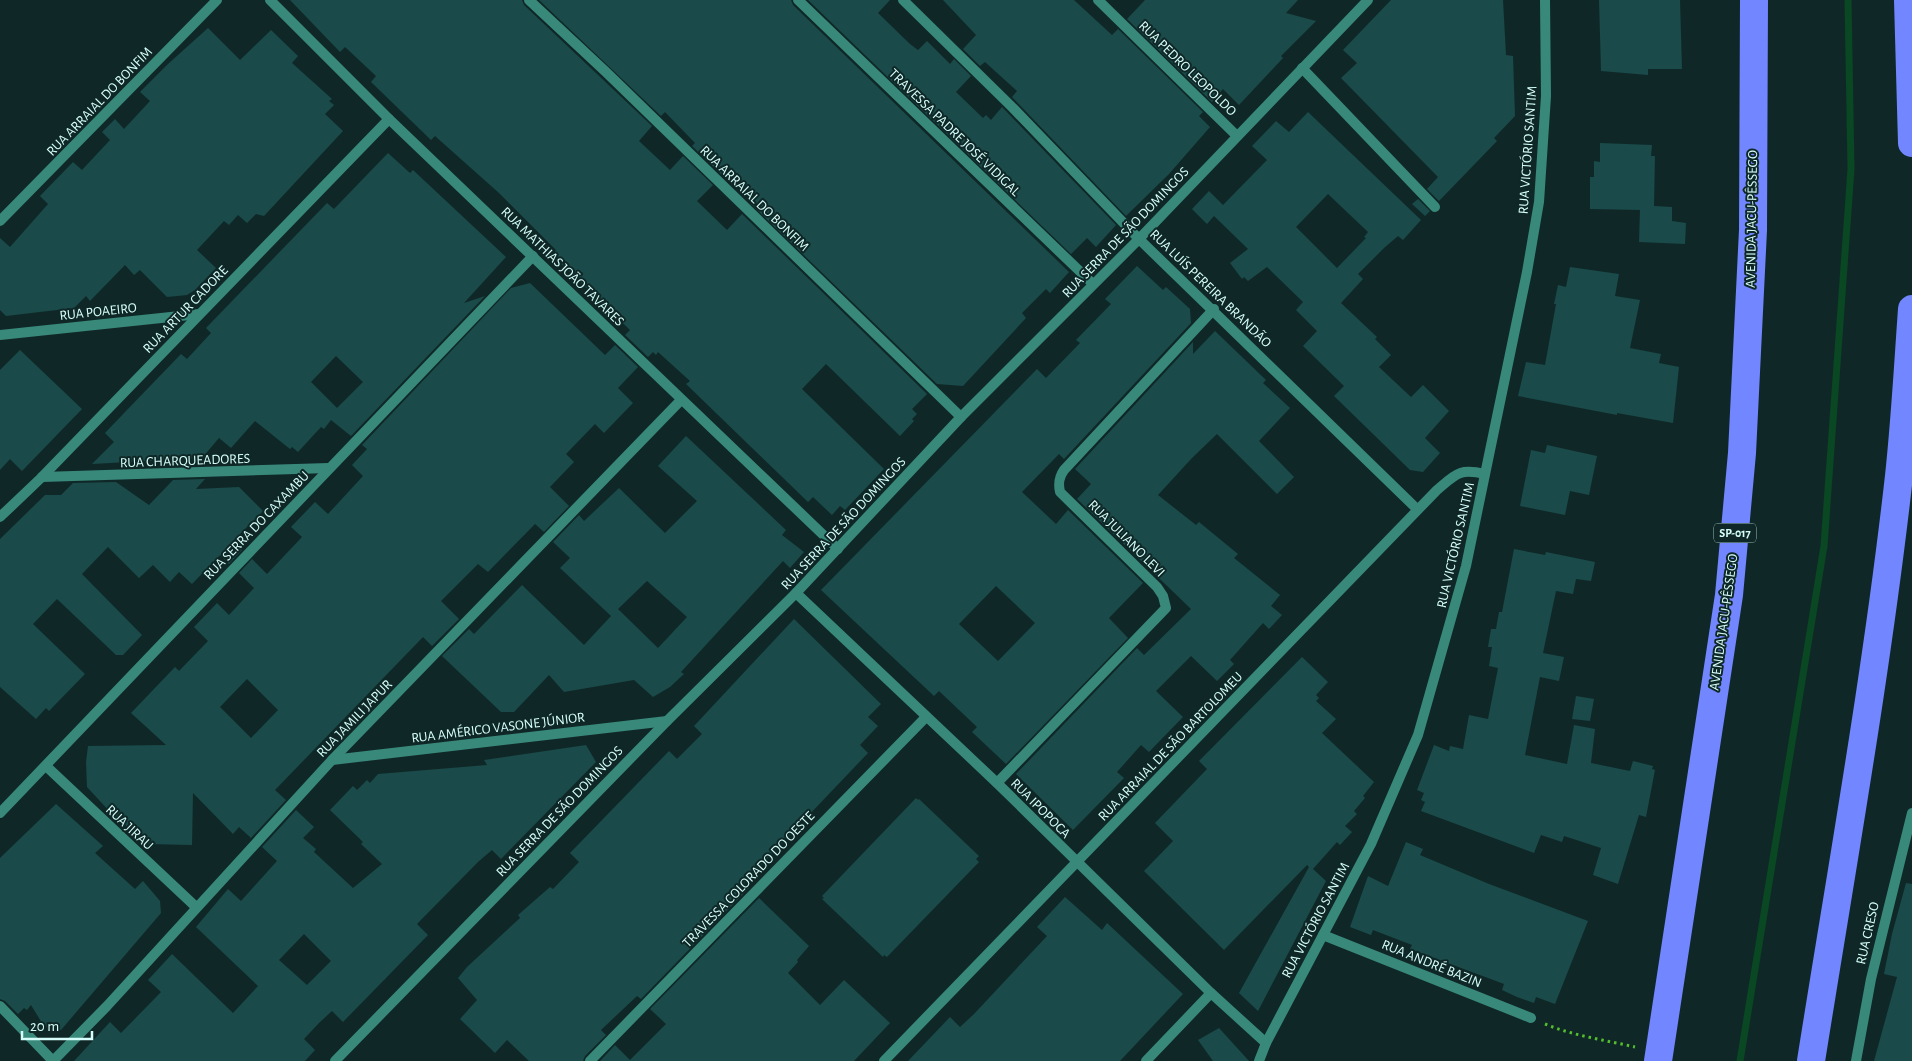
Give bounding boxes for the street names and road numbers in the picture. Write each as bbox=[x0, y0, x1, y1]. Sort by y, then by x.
street label: RUA PEDRO LEOPOLDO bbox=[1136, 19, 1239, 119]
street label: RUA ARRAIAL DO BONFIM bbox=[44, 45, 155, 159]
street label: TRAVESSA PADRE JOSÉ VIDIGAL bbox=[886, 64, 1025, 199]
street label: RUA VICTÓRIO SANTIM bbox=[1514, 85, 1539, 215]
street label: RUA ARRAIAL DO BONFIM bbox=[697, 143, 811, 254]
street label: AVENIDA JACU-PÊSSEGO bbox=[1742, 150, 1760, 288]
street label: RUA SERRA DE SÃO DOMINGOS bbox=[1058, 163, 1192, 301]
street label: RUA MATHIAS JOÃO TAVARES bbox=[498, 203, 628, 329]
street label: RUA LUÍS PEREIRA BRANDÃO bbox=[1147, 225, 1276, 350]
street label: RUA ARTUR CADORE bbox=[141, 263, 231, 356]
street label: RUA POAEIRO bbox=[59, 301, 137, 323]
street label: RUA CHARQUEADORES bbox=[120, 452, 251, 470]
street label: RUA SERRA DE SÃO DOMINGOS bbox=[777, 453, 909, 593]
street label: RUA SERRA DO CAXAMBU bbox=[201, 469, 312, 583]
street label: RUA VICTÓRIO SANTIM bbox=[1432, 480, 1477, 609]
street label: RUA JULIANO LEVI bbox=[1085, 498, 1167, 580]
road number: SP-017 bbox=[1714, 524, 1756, 542]
street label: AVENIDA JACU-PÊSSEGO bbox=[1705, 553, 1741, 691]
street label: RUA ARRAIAL DE SÃO BARTOLOMEU bbox=[1095, 668, 1245, 824]
street label: RUA JAMILI JAPUR bbox=[314, 677, 395, 760]
street label: RUA AMÉRICO VASONE JÚNIOR bbox=[410, 707, 586, 746]
street label: RUA SERRA DE SÃO DOMINGOS bbox=[492, 742, 626, 880]
street label: RUA IPOPOCA bbox=[1008, 776, 1073, 841]
street label: RUA JIRAU bbox=[103, 803, 156, 853]
street label: TRAVESSA COLORADO DO OESTE bbox=[680, 809, 817, 950]
street label: RUA VICTÓRIO SANTIM bbox=[1277, 859, 1352, 980]
street label: RUA CRESO bbox=[1854, 901, 1882, 966]
street label: RUA ANDRÉ BAZIN bbox=[1380, 935, 1485, 990]

